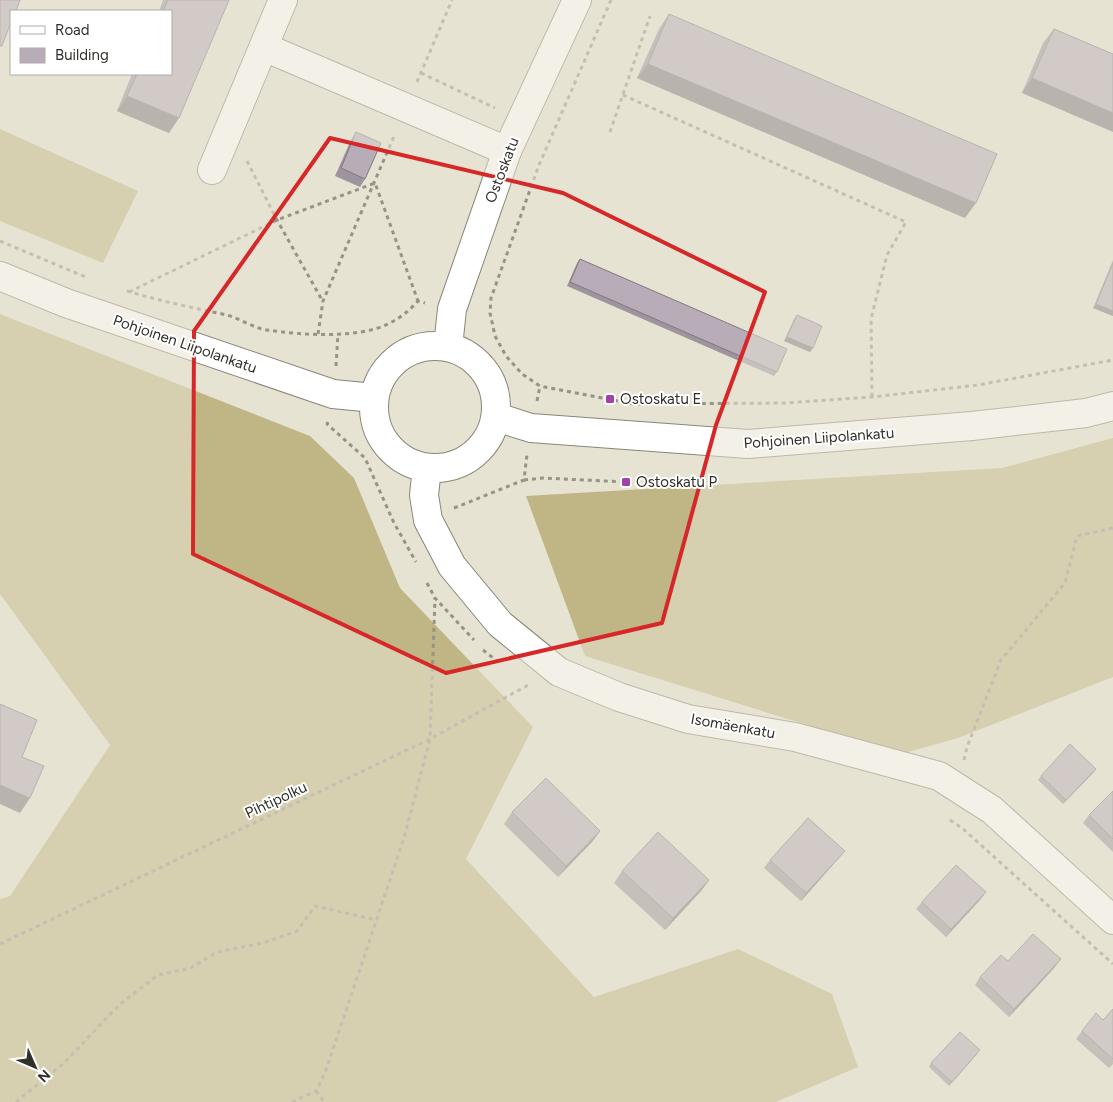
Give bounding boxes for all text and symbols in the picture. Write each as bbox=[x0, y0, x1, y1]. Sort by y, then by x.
legend bbox=[10, 10, 172, 75]
text: Road bbox=[55, 21, 90, 39]
text: Building bbox=[55, 46, 109, 64]
street label: Ostoskatu bbox=[481, 135, 523, 205]
street label: Pohjoinen Liipolankatu bbox=[111, 311, 259, 377]
place label: Ostoskatu E bbox=[620, 390, 701, 408]
marker: Ostoskatu E bbox=[604, 393, 616, 405]
street label: Pohjoinen Liipolankatu bbox=[743, 424, 895, 452]
place label: Ostoskatu P bbox=[636, 473, 717, 491]
marker: Ostoskatu P bbox=[620, 476, 632, 488]
street label: Isomäenkatu bbox=[689, 710, 777, 742]
street label: Pihtipolku bbox=[242, 778, 310, 822]
north arrow bbox=[10, 1042, 60, 1092]
text: N bbox=[34, 1066, 54, 1086]

